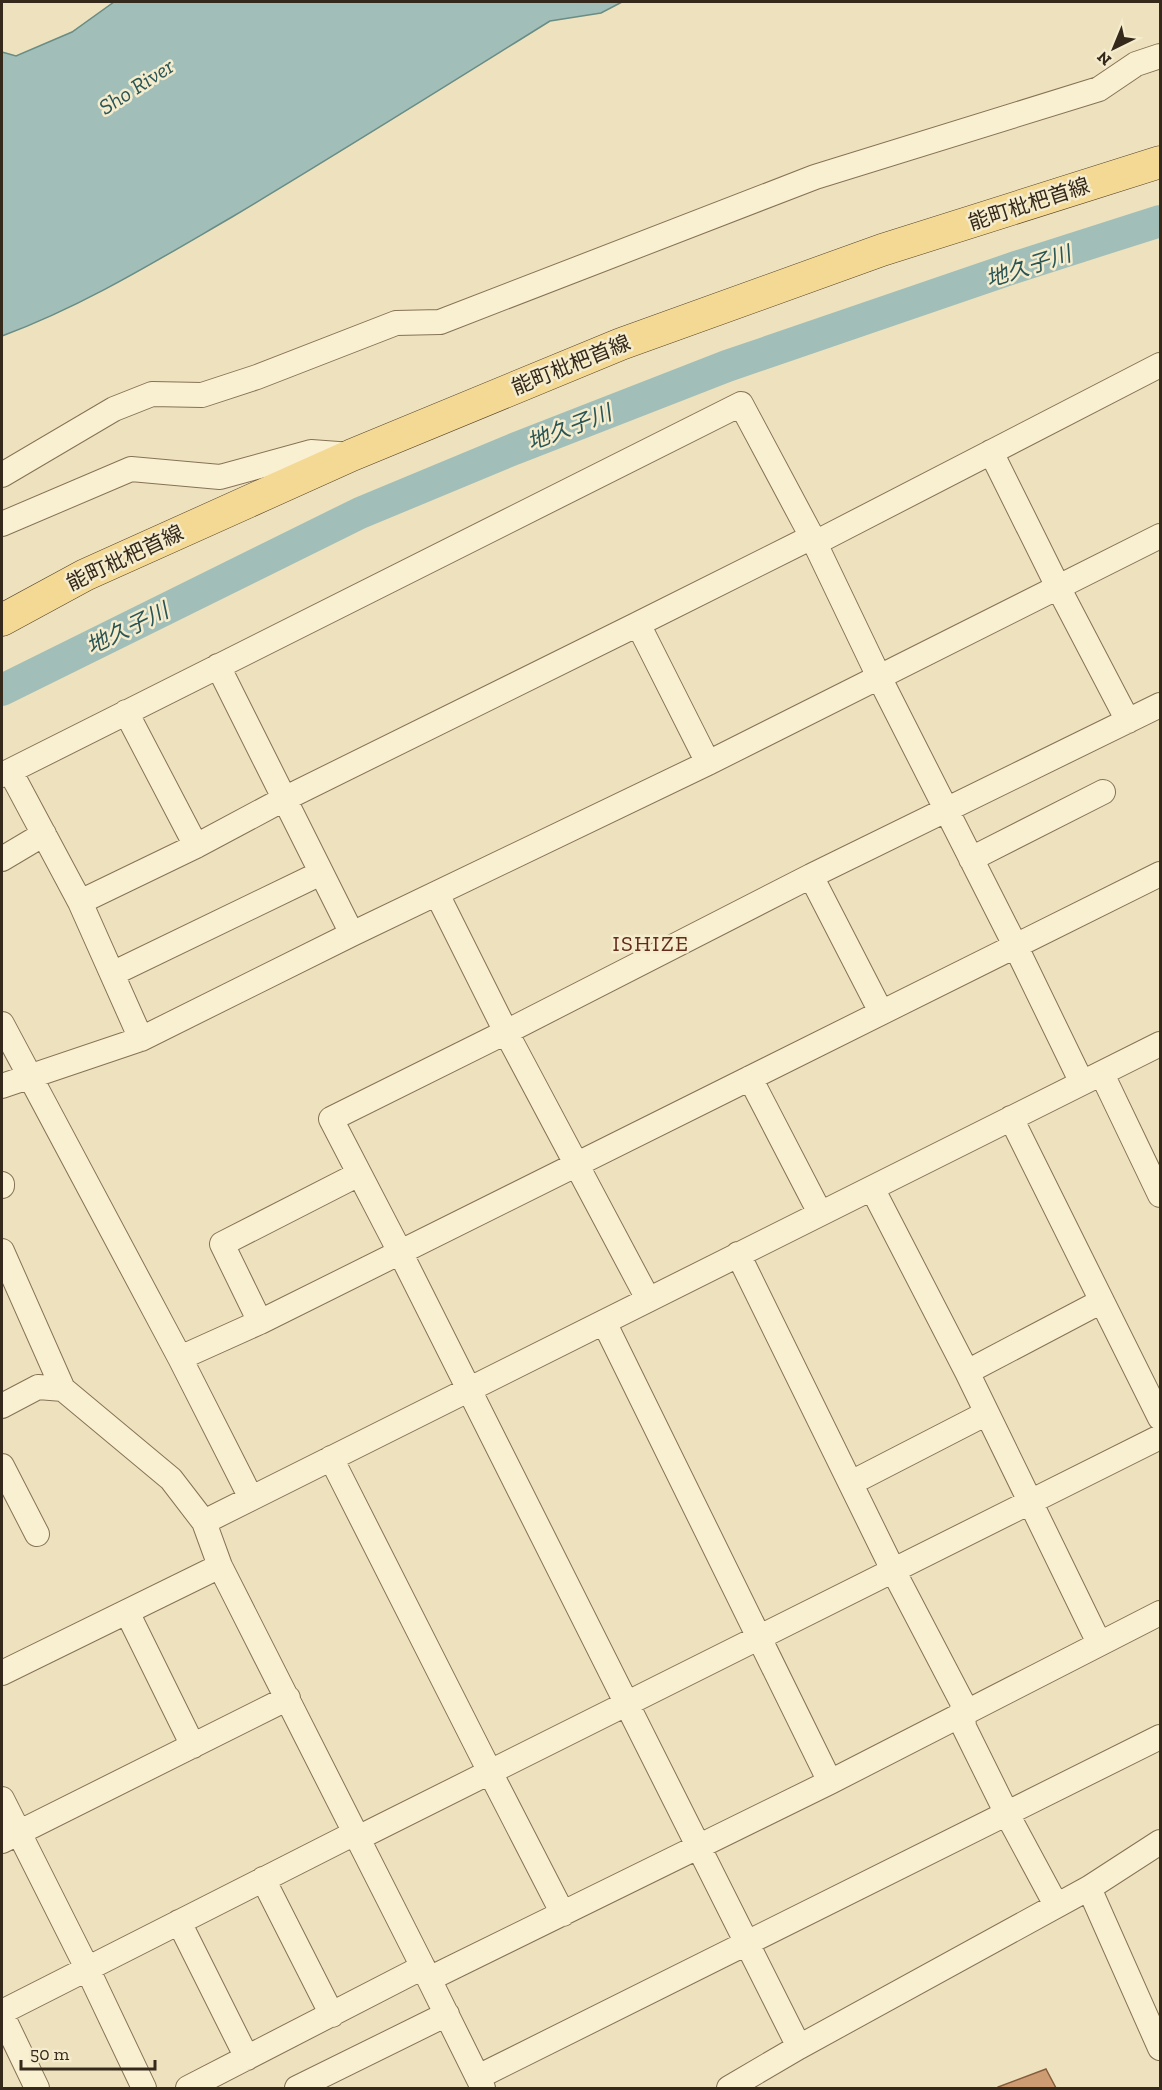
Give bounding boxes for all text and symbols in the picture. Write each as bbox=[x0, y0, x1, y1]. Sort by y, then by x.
north arrow bbox=[1084, 18, 1144, 78]
text: N bbox=[1093, 48, 1115, 70]
water label: Sho River bbox=[94, 52, 179, 121]
street label: 能町枇杷首線 bbox=[965, 172, 1093, 235]
water label: 地久子川 bbox=[982, 239, 1076, 293]
street label: 能町枇杷首線 bbox=[508, 329, 634, 400]
water label: 地久子川 bbox=[523, 398, 617, 456]
street label: 能町枇杷首線 bbox=[62, 520, 187, 596]
water label: 地久子川 bbox=[82, 596, 174, 660]
district label: ISHIZE bbox=[612, 930, 690, 957]
scale bar bbox=[21, 2033, 154, 2071]
text: 50 m bbox=[30, 2043, 70, 2065]

